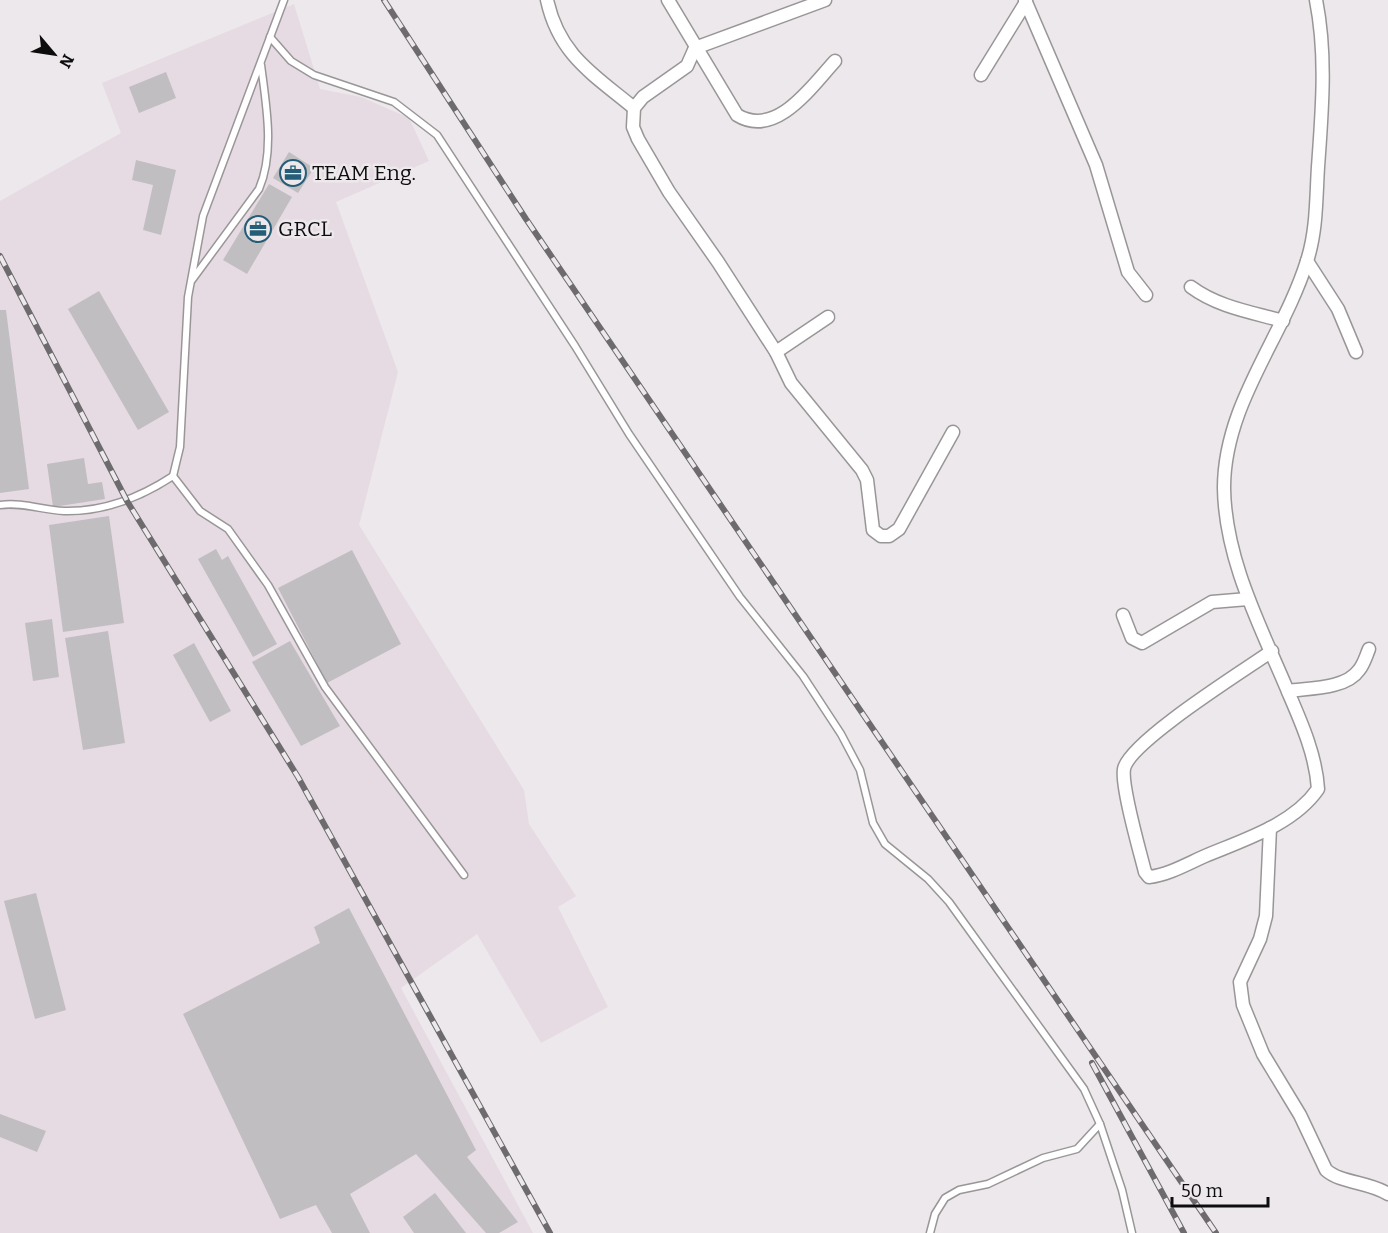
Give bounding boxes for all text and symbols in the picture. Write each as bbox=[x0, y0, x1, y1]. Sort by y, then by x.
north arrow bbox=[24, 24, 84, 84]
text: N bbox=[55, 51, 78, 71]
office icon: TEAM Eng. bbox=[278, 158, 308, 188]
place label: TEAM Eng. bbox=[312, 160, 416, 186]
office icon: GRCL bbox=[243, 214, 273, 244]
place label: GRCL bbox=[278, 216, 333, 242]
scale bar bbox=[1172, 1170, 1268, 1208]
text: 50 m bbox=[1181, 1180, 1223, 1202]

